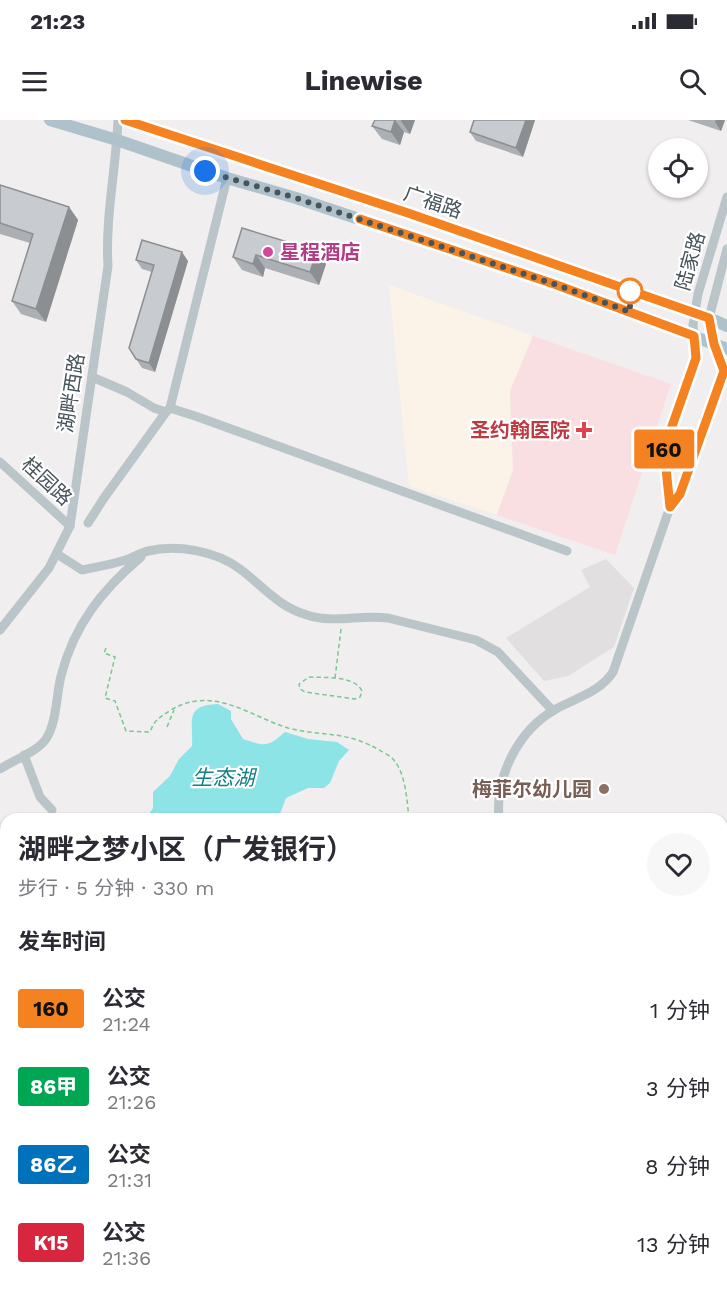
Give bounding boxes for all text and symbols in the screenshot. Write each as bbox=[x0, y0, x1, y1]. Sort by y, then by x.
text: 21:23 bbox=[30, 9, 85, 34]
icon: menu bbox=[18, 65, 51, 98]
text: Linewise bbox=[304, 65, 423, 97]
icon: search bbox=[676, 65, 709, 98]
map controls bbox=[648, 138, 708, 198]
button: locate bbox=[648, 138, 708, 198]
your location bbox=[190, 156, 220, 186]
street label: 广福路 bbox=[401, 181, 465, 223]
street label: 陆家路 bbox=[670, 229, 710, 293]
place label: 星程酒店 bbox=[280, 240, 360, 264]
marker: 星程酒店 bbox=[261, 245, 275, 259]
unlabelled marker bbox=[617, 278, 643, 304]
street label: 湖畔西路 bbox=[53, 352, 89, 434]
place label: 圣约翰医院 bbox=[470, 418, 570, 442]
marker: 圣约翰医院 bbox=[575, 421, 593, 439]
line badge: 160 bbox=[630, 430, 698, 468]
text: 160 bbox=[646, 437, 682, 462]
street label: 桂园路 bbox=[17, 452, 77, 510]
water label: 生态湖 bbox=[192, 765, 257, 790]
place label: 梅菲尔幼儿园 bbox=[472, 777, 592, 801]
marker: 梅菲尔幼儿园 bbox=[597, 782, 611, 796]
text: 湖畔之梦小区（广发银行） bbox=[18, 833, 354, 866]
button: heart bbox=[647, 833, 710, 896]
text: 步行 · 5 分钟 · 330 m bbox=[18, 876, 214, 900]
text: 发车时间 bbox=[18, 929, 106, 954]
text: 公交 bbox=[102, 986, 146, 1011]
text: 160 bbox=[33, 996, 69, 1021]
text: 1 分钟 bbox=[650, 998, 710, 1023]
text: 21:24 bbox=[102, 1012, 151, 1036]
text: 公交 bbox=[107, 1064, 151, 1089]
text: 86甲 bbox=[30, 1074, 77, 1099]
text: 3 分钟 bbox=[646, 1076, 710, 1101]
text: 21:26 bbox=[107, 1090, 156, 1114]
text: 公交 bbox=[107, 1142, 151, 1167]
text: 86乙 bbox=[30, 1152, 77, 1177]
text: 8 分钟 bbox=[645, 1154, 710, 1179]
text: 21:31 bbox=[107, 1168, 152, 1192]
text: 公交 bbox=[102, 1220, 146, 1245]
text: K15 bbox=[33, 1230, 69, 1255]
text: 13 分钟 bbox=[637, 1232, 710, 1257]
text: 21:36 bbox=[102, 1246, 151, 1270]

